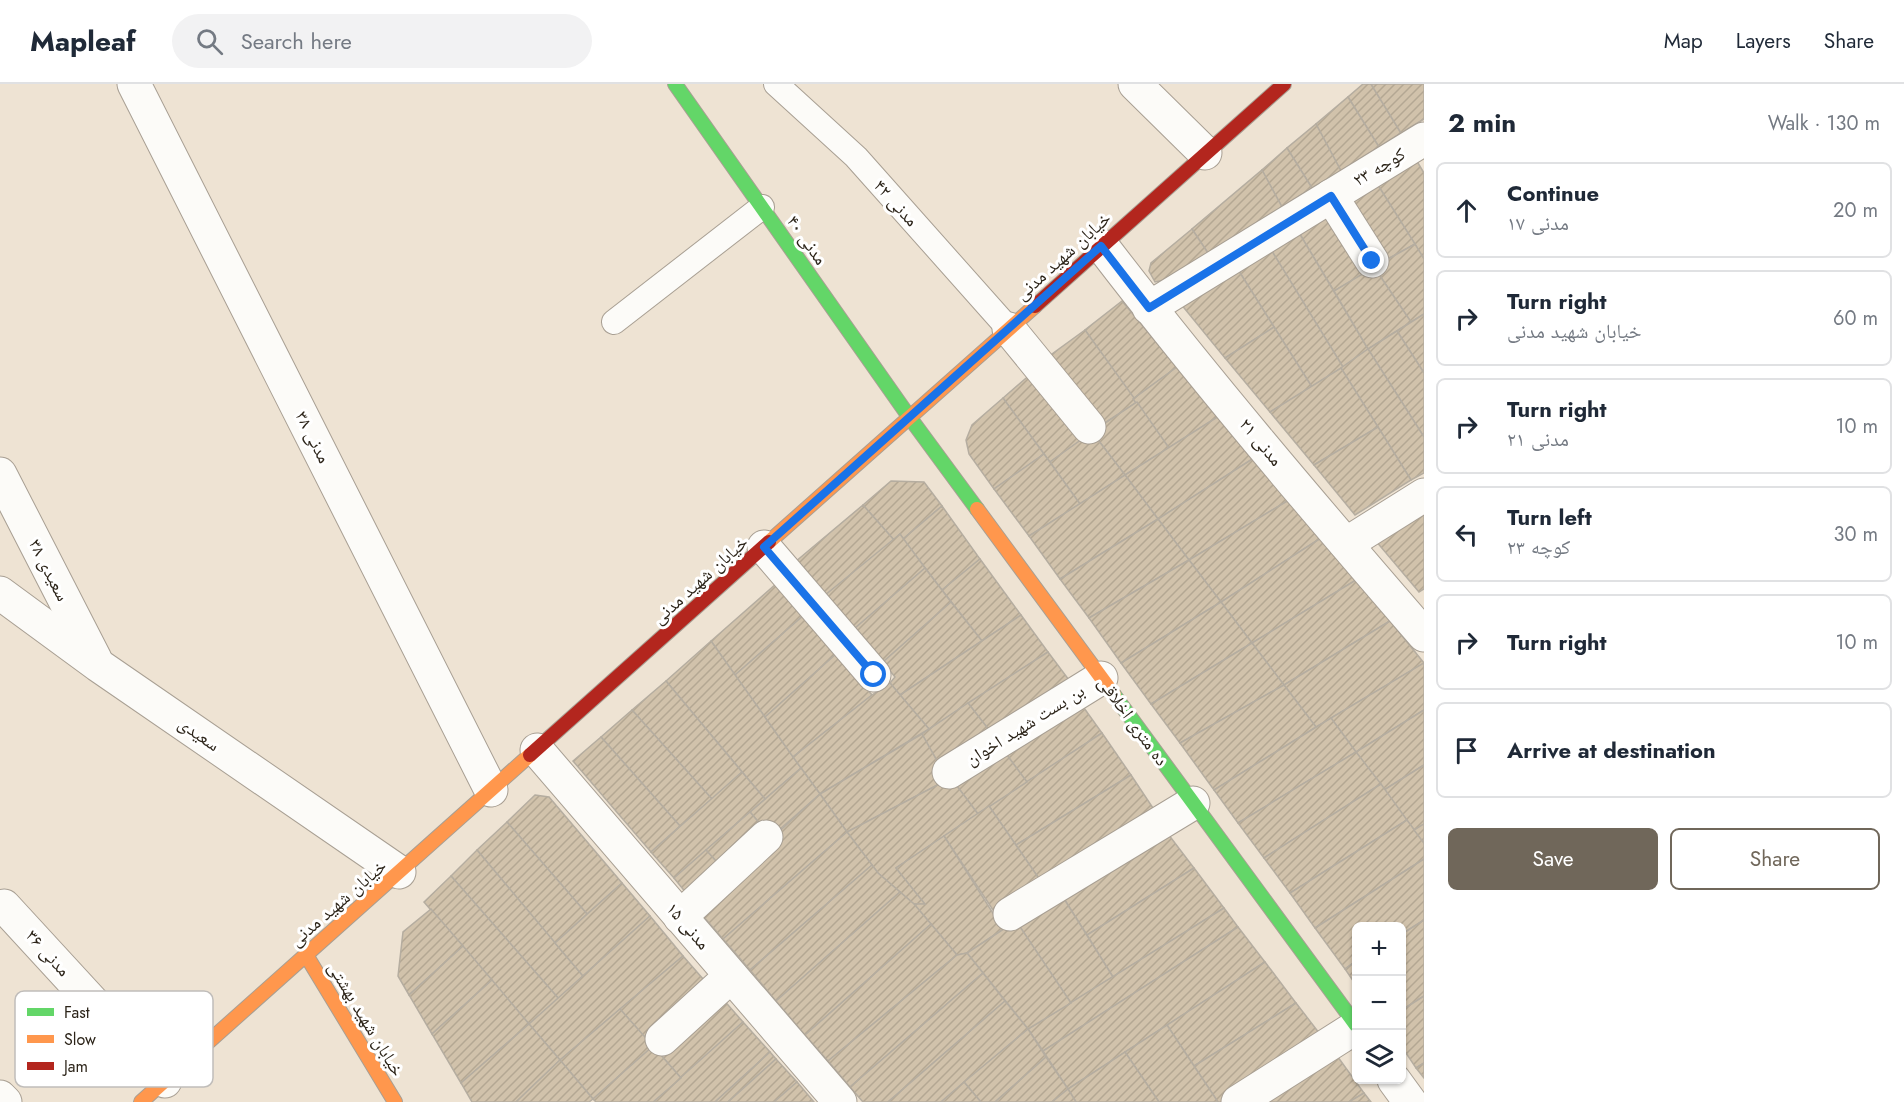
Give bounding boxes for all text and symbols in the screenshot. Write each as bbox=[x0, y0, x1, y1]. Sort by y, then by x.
search box bbox=[172, 14, 592, 68]
text: Mapleaf bbox=[30, 21, 136, 62]
icon: search bbox=[193, 25, 226, 58]
text: Search here bbox=[241, 25, 352, 57]
text: Map bbox=[1664, 26, 1703, 56]
text: Layers bbox=[1736, 26, 1791, 56]
text: Share bbox=[1824, 26, 1874, 56]
text: 2 min bbox=[1448, 104, 1516, 142]
text: Walk · 130 m bbox=[1768, 109, 1880, 138]
street label: کوچه ۲۳ bbox=[1348, 141, 1411, 193]
street label: مدنی ۴۲ bbox=[868, 174, 924, 232]
text: Continue bbox=[1507, 177, 1599, 209]
icon: ahead bbox=[1450, 194, 1483, 227]
text: 20 m bbox=[1833, 196, 1878, 225]
street label: خیابان شهید مدنی bbox=[1009, 206, 1117, 306]
text: مدنی ۱۷ bbox=[1507, 209, 1569, 238]
street label: مدنی ۴۰ bbox=[780, 210, 834, 270]
route end bbox=[1358, 247, 1384, 273]
text: Turn right bbox=[1507, 285, 1607, 317]
icon: right bbox=[1450, 302, 1483, 335]
text: 60 m bbox=[1833, 304, 1878, 333]
text: خیابان شهید مدنی bbox=[1507, 317, 1642, 346]
text: Turn right bbox=[1507, 393, 1607, 425]
street label: مدنی ۳۸ bbox=[289, 406, 337, 468]
icon: right bbox=[1450, 410, 1483, 443]
street label: مدنی ۲۱ bbox=[1233, 412, 1289, 472]
text: 10 m bbox=[1835, 412, 1878, 441]
text: مدنی ۲۱ bbox=[1507, 425, 1569, 454]
text: Turn left bbox=[1507, 501, 1592, 533]
icon: left bbox=[1450, 518, 1483, 551]
text: 30 m bbox=[1833, 520, 1878, 549]
street label: خیابان شهید مدنی bbox=[646, 530, 754, 630]
text: کوچه ۲۳ bbox=[1507, 533, 1570, 562]
street label: سعیدی ۳۸ bbox=[22, 534, 76, 606]
icon: right bbox=[1450, 626, 1483, 659]
text: Turn right bbox=[1507, 626, 1607, 658]
text: 10 m bbox=[1835, 628, 1878, 657]
route start bbox=[860, 661, 886, 687]
street label: ده متری اخلاقی bbox=[1092, 671, 1174, 771]
street label: بن بست شهید اخوان bbox=[960, 678, 1090, 772]
street label: سعیدی bbox=[173, 710, 225, 758]
icon: arrive bbox=[1450, 734, 1483, 767]
text: Arrive at destination bbox=[1507, 734, 1716, 766]
button: Save bbox=[1448, 828, 1658, 890]
button: Share bbox=[1670, 828, 1880, 890]
street label: خیابان شهید مدنی bbox=[284, 853, 392, 953]
street label: مدنی ۱۵ bbox=[660, 896, 716, 956]
map controls bbox=[1352, 922, 1406, 1084]
button: + bbox=[1352, 922, 1406, 976]
street label: مدنی ۳۶ bbox=[20, 924, 76, 982]
street label: خیابان شهید بهشتی bbox=[321, 957, 411, 1081]
button: − bbox=[1352, 976, 1406, 1030]
legend bbox=[15, 991, 213, 1087]
text: Fast bbox=[64, 1001, 90, 1024]
text: Slow bbox=[64, 1028, 96, 1051]
button: layers bbox=[1352, 1030, 1406, 1084]
text: Jam bbox=[62, 1055, 88, 1078]

